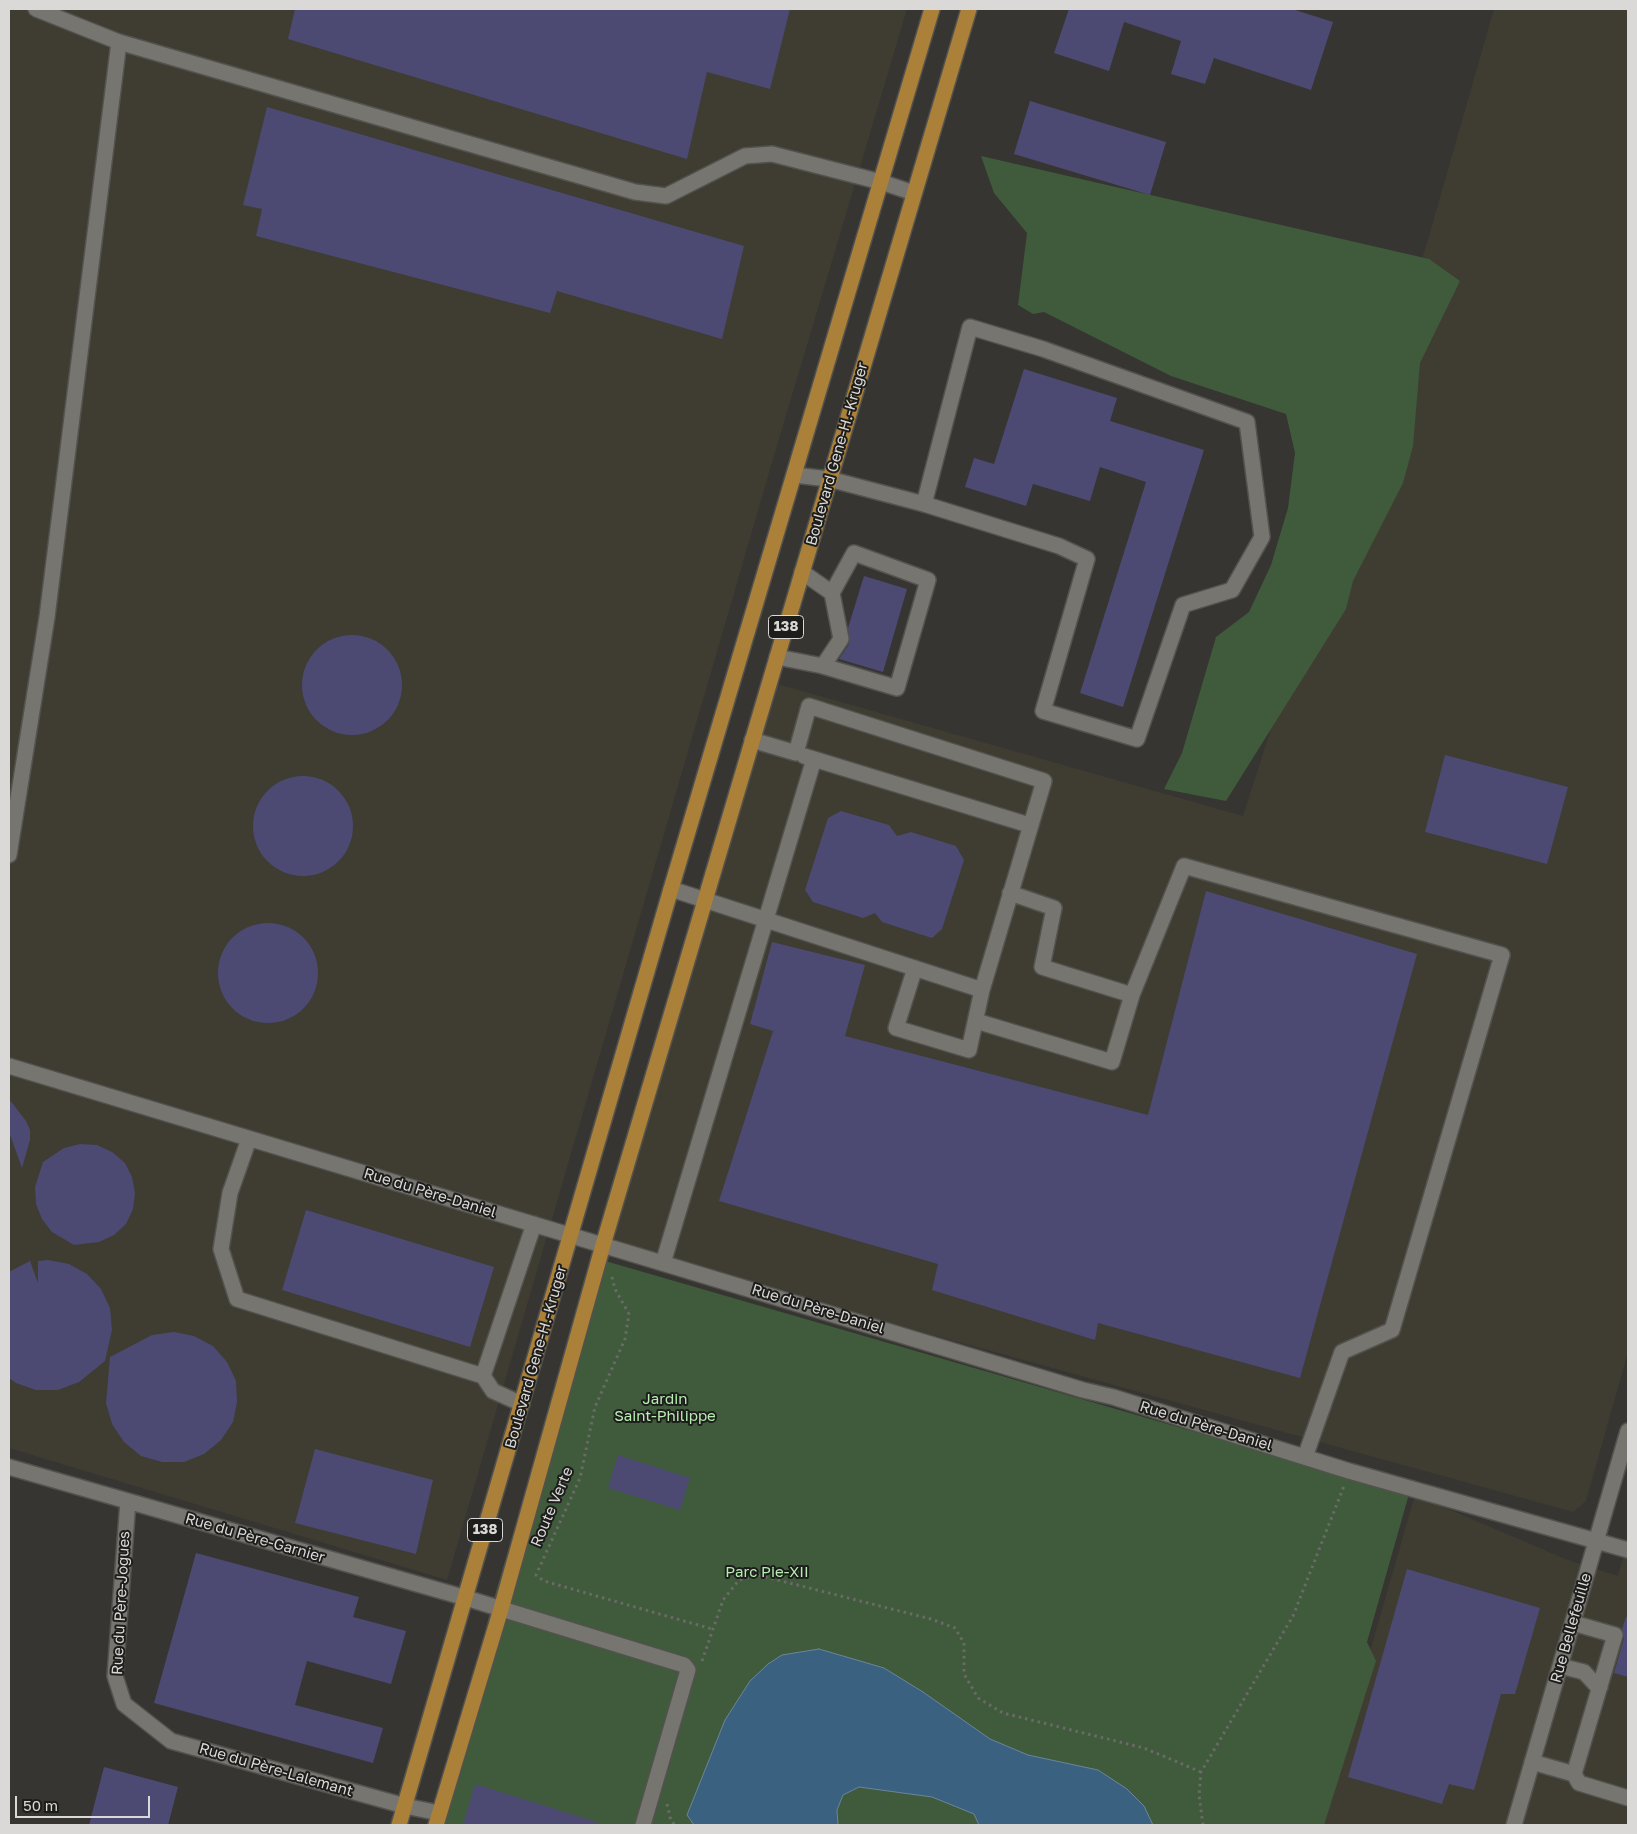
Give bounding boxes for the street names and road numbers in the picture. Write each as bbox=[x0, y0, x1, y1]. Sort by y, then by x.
street label: Boulevard Gene-H.-Kruger bbox=[802, 360, 872, 548]
road number: 138 bbox=[768, 616, 804, 638]
street label: Rue du Père-Daniel bbox=[362, 1164, 498, 1222]
street label: Boulevard Gene-H.-Kruger bbox=[501, 1263, 571, 1451]
street label: Rue du Père-Daniel bbox=[750, 1280, 886, 1338]
street label: Rue du Père-Daniel bbox=[1138, 1397, 1274, 1455]
street label: Route Verte bbox=[527, 1464, 577, 1550]
street label: Rue du Père-Garnier bbox=[183, 1509, 327, 1567]
road number: 138 bbox=[468, 1518, 502, 1542]
street label: Rue du Père-Jogues bbox=[108, 1531, 134, 1675]
street label: Rue Bellefeuille bbox=[1547, 1571, 1595, 1685]
street label: Rue du Père-Lalemant bbox=[197, 1739, 355, 1801]

